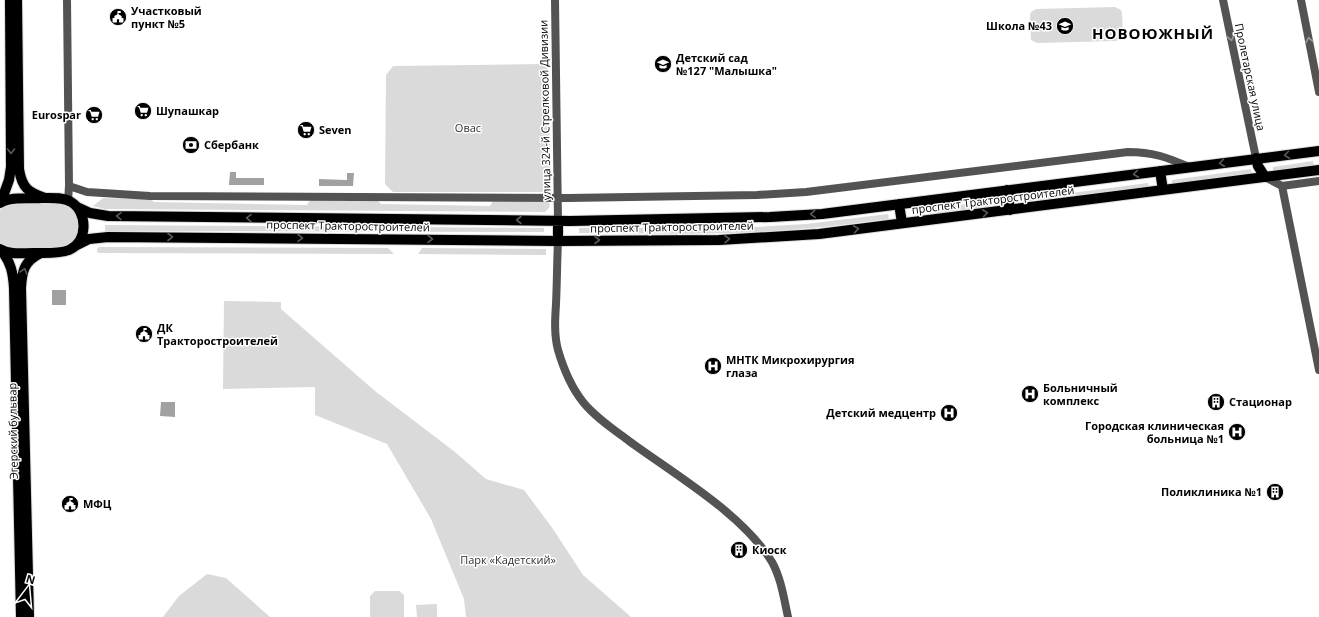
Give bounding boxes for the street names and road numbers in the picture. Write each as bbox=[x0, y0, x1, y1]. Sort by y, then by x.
street label: улица 324-й Стрелковой Дивизии bbox=[535, 20, 554, 200]
street label: Пролетарская улица bbox=[1232, 22, 1269, 132]
street label: проспект Тракторостроителей bbox=[911, 182, 1075, 217]
street label: проспект Тракторостроителей bbox=[266, 217, 430, 234]
street label: проспект Тракторостроителей bbox=[590, 218, 754, 235]
street label: Эгерский бульвар bbox=[4, 382, 21, 479]

